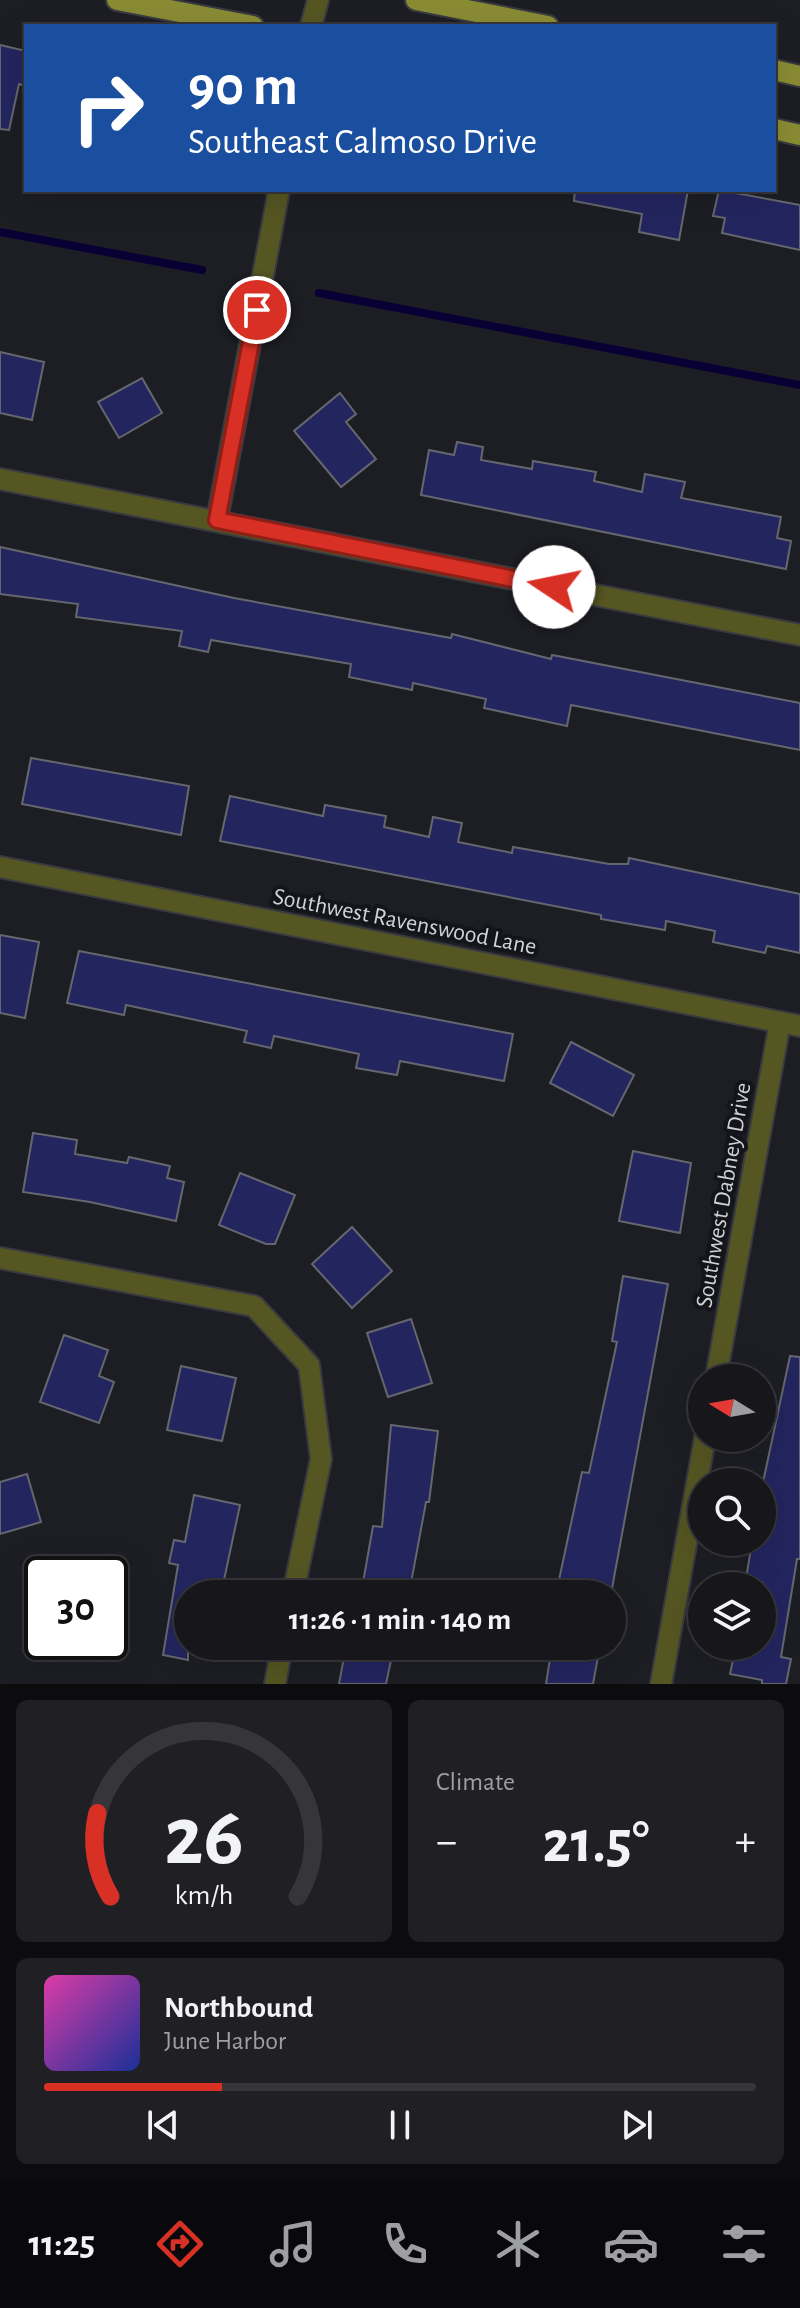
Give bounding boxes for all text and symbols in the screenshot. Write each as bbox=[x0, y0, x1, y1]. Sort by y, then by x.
icon: right bbox=[56, 56, 160, 160]
text: 90 m bbox=[188, 59, 298, 115]
text: Southeast Calmoso Drive bbox=[188, 124, 537, 160]
pin bbox=[223, 276, 291, 344]
icon: arrive bbox=[235, 288, 279, 332]
position arrow bbox=[512, 545, 596, 629]
street label: Southwest Ravenswood Lane bbox=[271, 885, 539, 959]
street label: Southwest Dabney Drive bbox=[692, 1081, 756, 1310]
north arrow bbox=[688, 1364, 776, 1452]
map controls bbox=[688, 1364, 776, 1660]
button: search bbox=[688, 1468, 776, 1556]
speed limit sign: 30 bbox=[24, 1556, 128, 1660]
button: layers bbox=[688, 1572, 776, 1660]
text: 11:26 · 1 min · 140 m bbox=[289, 1605, 511, 1635]
text: Climate bbox=[436, 1769, 515, 1795]
text: 26 bbox=[164, 1796, 244, 1880]
text: 21.5° bbox=[542, 1813, 650, 1873]
text: − bbox=[436, 1820, 457, 1864]
text: + bbox=[735, 1820, 756, 1864]
text: km/h bbox=[175, 1881, 233, 1910]
text: Northbound bbox=[164, 1993, 313, 2023]
text: June Harbor bbox=[164, 2028, 286, 2054]
icon: previous bbox=[141, 2103, 185, 2147]
icon: pause bbox=[378, 2103, 422, 2147]
icon: next bbox=[615, 2103, 659, 2147]
icon: directions bbox=[152, 2216, 208, 2272]
icon: music bbox=[265, 2216, 321, 2272]
icon: phone bbox=[377, 2216, 433, 2272]
icon: climate bbox=[490, 2216, 546, 2272]
icon: car bbox=[603, 2216, 659, 2272]
icon: filters bbox=[716, 2216, 772, 2272]
text: 11:25 bbox=[28, 2226, 95, 2262]

